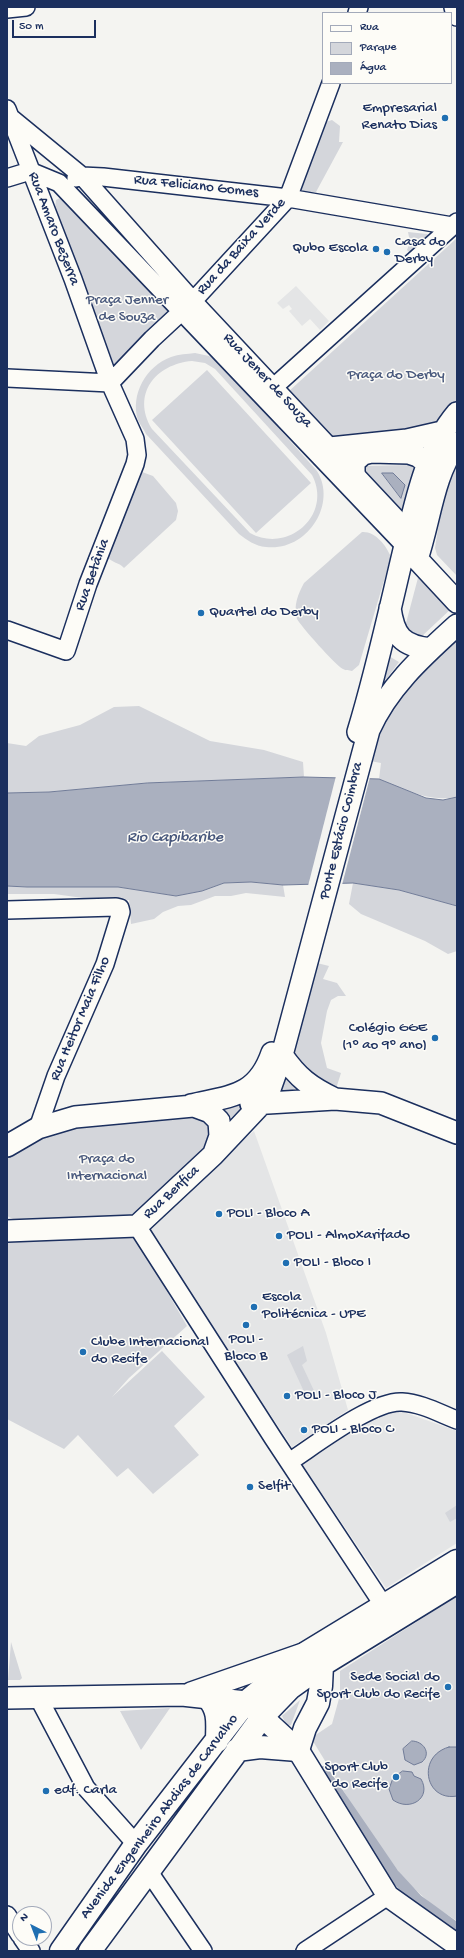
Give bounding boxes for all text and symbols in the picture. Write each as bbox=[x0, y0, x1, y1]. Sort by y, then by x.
scale bar bbox=[14, 12, 98, 38]
legend bbox=[322, 12, 452, 84]
text: 50 m bbox=[19, 20, 44, 34]
text: Rua bbox=[360, 21, 379, 35]
text: Parque bbox=[360, 41, 397, 55]
text: Água bbox=[360, 61, 386, 75]
place label: Empresarial Renato Dias bbox=[362, 100, 437, 135]
marker: Empresarial Renato Dias bbox=[440, 113, 450, 123]
street label: Rua Amaro Bezerra bbox=[23, 170, 83, 288]
street label: Rua Feliciano Gomes bbox=[133, 172, 259, 202]
street label: Rua da Baixa Verde bbox=[194, 195, 290, 299]
place label: Casa do Derby bbox=[395, 234, 445, 269]
place label: Qubo Escola bbox=[292, 240, 368, 258]
marker: Qubo Escola bbox=[371, 244, 381, 254]
marker: Casa do Derby bbox=[382, 247, 392, 257]
park label: Praça Jenner de Souza bbox=[86, 292, 168, 327]
street label: Rua Jener de Souza bbox=[218, 330, 316, 432]
park label: Praça do Derby bbox=[347, 367, 445, 385]
street label: Rua Betânia bbox=[72, 537, 114, 613]
place label: Quartel do Derby bbox=[209, 604, 319, 622]
marker: Quartel do Derby bbox=[196, 608, 206, 618]
street label: Ponte Estácio Coimbra bbox=[316, 760, 368, 902]
water label: Rio Capibaribe bbox=[127, 829, 223, 849]
street label: Rua Heitor Maia Filho bbox=[47, 954, 115, 1084]
place label: Colégio GGE (1º ao 9º ano) bbox=[342, 1020, 427, 1055]
marker: Colégio GGE (1º ao 9º ano) bbox=[430, 1033, 440, 1043]
park label: Praça do Internacional bbox=[67, 1151, 147, 1186]
street label: Rua Benfica bbox=[140, 1162, 204, 1224]
place label: POLI - Bloco A bbox=[227, 1205, 309, 1223]
marker: POLI - Bloco A bbox=[214, 1209, 224, 1219]
place label: POLI - Almoxarifado bbox=[287, 1227, 410, 1245]
marker: POLI - Almoxarifado bbox=[274, 1231, 284, 1241]
place label: POLI - Bloco I bbox=[294, 1254, 371, 1272]
marker: POLI - Bloco I bbox=[281, 1258, 291, 1268]
place label: Escola Politécnica - UPE bbox=[262, 1289, 365, 1324]
marker: Escola Politécnica - UPE bbox=[249, 1302, 259, 1312]
marker: POLI - Bloco B bbox=[241, 1320, 251, 1330]
place label: POLI - Bloco B bbox=[225, 1331, 267, 1366]
place label: Clube Internacional do Recife bbox=[91, 1334, 209, 1369]
marker: Clube Internacional do Recife bbox=[78, 1347, 88, 1357]
place label: POLI - Bloco J bbox=[295, 1387, 376, 1405]
marker: POLI - Bloco J bbox=[282, 1391, 292, 1401]
place label: POLI - Bloco C bbox=[312, 1421, 394, 1439]
marker: POLI - Bloco C bbox=[299, 1425, 309, 1435]
place label: Selfit bbox=[258, 1478, 290, 1496]
marker: Selfit bbox=[245, 1482, 255, 1492]
place label: Sede Social do Sport Club do Recife bbox=[317, 1669, 440, 1704]
marker: Sede Social do Sport Club do Recife bbox=[443, 1682, 453, 1692]
street label: Avenida Engenheiro Abdias de Carvalho bbox=[77, 1711, 243, 1923]
place label: Sport Club do Recife bbox=[324, 1759, 388, 1794]
marker: Sport Club do Recife bbox=[391, 1772, 401, 1782]
place label: edf. Carla bbox=[54, 1782, 117, 1800]
marker: edf. Carla bbox=[41, 1786, 51, 1796]
north arrow bbox=[12, 1906, 52, 1946]
text: N bbox=[18, 1911, 31, 1925]

